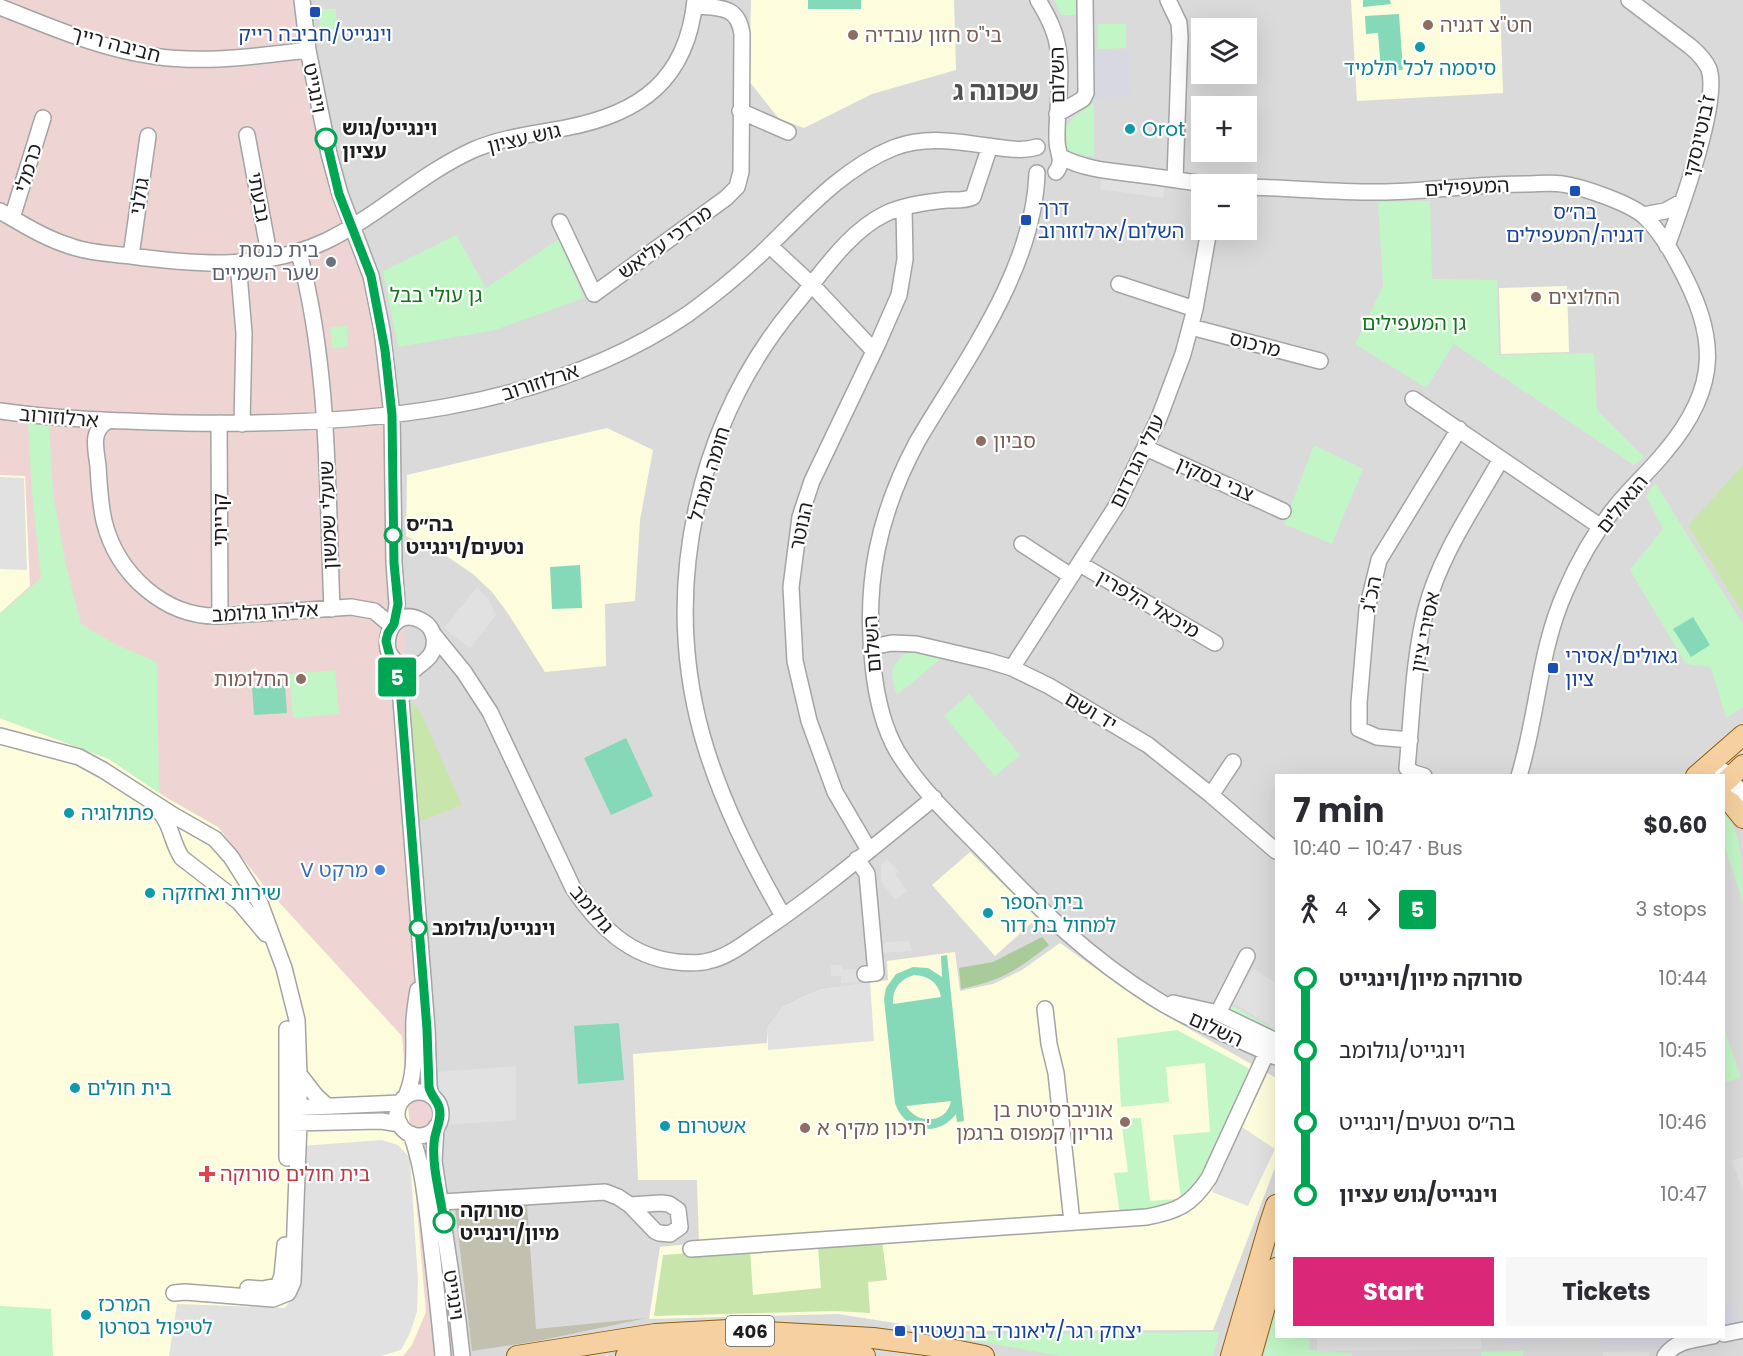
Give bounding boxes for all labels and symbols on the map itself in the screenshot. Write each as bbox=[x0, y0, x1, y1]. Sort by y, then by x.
marker: וינגייט/חביבה רייק bbox=[308, 5, 322, 19]
place label: חט''צ דגניה bbox=[1440, 11, 1532, 39]
marker: חט''צ דגניה bbox=[1421, 18, 1435, 32]
street label: חביבה רייך bbox=[68, 19, 164, 69]
place label: וינגייט/חביבה רייק bbox=[238, 20, 392, 48]
place label: בי"ס חזון עובדיה bbox=[865, 21, 1002, 49]
marker: בי"ס חזון עובדיה bbox=[846, 28, 860, 42]
marker: סיסמה לכל תלמיד bbox=[1413, 40, 1427, 54]
street label: השלום bbox=[1043, 46, 1071, 104]
place label: סיסמה לכל תלמיד bbox=[1344, 54, 1496, 82]
street label: וינגייט bbox=[296, 60, 334, 116]
district label: שכונה ג bbox=[953, 73, 1039, 109]
street label: ז'בוטינסקי bbox=[1676, 92, 1722, 180]
place label: וינגייט/גוש עציון bbox=[342, 114, 437, 165]
place label: Orot bbox=[1142, 115, 1185, 143]
street label: גוש עציון bbox=[485, 116, 564, 160]
marker: Orot bbox=[1123, 122, 1137, 136]
marker: וינגייט/גוש עציון bbox=[315, 128, 337, 150]
street label: כרמלי bbox=[7, 140, 49, 196]
street label: גבעתי bbox=[241, 170, 277, 225]
street label: המעפילים bbox=[1424, 171, 1510, 203]
street label: גולני bbox=[122, 175, 156, 217]
marker: בה״ס דגניה/המעפילים bbox=[1568, 184, 1582, 198]
place label: דרך השלום/ארלוזורוב bbox=[1038, 194, 1184, 245]
street label: מרדכי עליאש bbox=[612, 198, 718, 286]
place label: בה״ס דגניה/המעפילים bbox=[1506, 198, 1644, 249]
marker: דרך השלום/ארלוזורוב bbox=[1019, 213, 1033, 227]
place label: בית כנסת שער השמיים bbox=[212, 236, 319, 287]
marker: בית כנסת שער השמיים bbox=[324, 255, 338, 269]
park label: גן עולי בבל bbox=[390, 281, 483, 309]
place label: החלוצים bbox=[1548, 283, 1620, 311]
marker: החלוצים bbox=[1529, 290, 1543, 304]
park label: גן המעפילים bbox=[1362, 309, 1467, 337]
street label: מרכוס bbox=[1226, 324, 1284, 364]
street label: ארלוזורוב bbox=[498, 356, 582, 408]
street label: ארלוזורוב bbox=[18, 400, 100, 434]
street label: עולי הגרדום bbox=[1102, 410, 1172, 512]
street label: חומה ומגדל bbox=[681, 423, 737, 525]
place label: סביון bbox=[993, 427, 1036, 455]
marker: סביון bbox=[974, 434, 988, 448]
street label: צבי בסקין bbox=[1172, 450, 1258, 508]
street label: שועלי שמשון bbox=[312, 460, 344, 570]
street label: הגאולים bbox=[1590, 469, 1654, 539]
street label: קרייתי bbox=[206, 493, 234, 547]
street label: הנוטר bbox=[782, 499, 820, 553]
place label: בה״ס נטעים/וינגייט bbox=[406, 510, 524, 561]
marker: בה״ס נטעים/וינגייט bbox=[384, 526, 402, 544]
street label: מיכאל הלפרין bbox=[1091, 563, 1205, 645]
street label: הכ"ג bbox=[1354, 574, 1388, 614]
street label: אסירי ציון bbox=[1403, 589, 1447, 675]
street label: אליהו גולומב bbox=[211, 595, 319, 629]
street label: השלום bbox=[856, 615, 888, 673]
place label: גאולים/אסירי ציון bbox=[1565, 642, 1678, 693]
line badge: 5 bbox=[378, 658, 416, 696]
marker: גאולים/אסירי ציון bbox=[1546, 661, 1560, 675]
place label: החלומות bbox=[214, 665, 289, 693]
marker: החלומות bbox=[294, 672, 308, 686]
street label: יד ושם bbox=[1060, 685, 1122, 737]
place label: פתולוגיה bbox=[81, 799, 154, 827]
marker: פתולוגיה bbox=[62, 806, 76, 820]
place label: V מרקט bbox=[300, 856, 368, 884]
marker: V מרקט bbox=[373, 863, 387, 877]
place label: שירות ואחזקה bbox=[162, 879, 281, 907]
street label: גולומב bbox=[564, 879, 621, 939]
marker: שירות ואחזקה bbox=[143, 886, 157, 900]
place label: בית הספר למחול בת דור bbox=[1000, 888, 1116, 939]
marker: בית הספר למחול בת דור bbox=[981, 906, 995, 920]
place label: וינגייט/גולומב bbox=[432, 914, 555, 942]
marker: וינגייט/גולומב bbox=[409, 919, 427, 937]
street label: השלום bbox=[1184, 1004, 1248, 1054]
place label: בית חולים bbox=[87, 1074, 172, 1102]
marker: בית חולים bbox=[68, 1081, 82, 1095]
place label: אוניברסיטת בן גוריון קמפוס ברגמן bbox=[956, 1096, 1114, 1147]
place label: אשטרום bbox=[677, 1112, 746, 1140]
place label: תיכון מקיף א' bbox=[817, 1114, 930, 1142]
marker: אוניברסיטת בן גוריון קמפוס ברגמן bbox=[1118, 1115, 1132, 1129]
marker: אשטרום bbox=[658, 1119, 672, 1133]
marker: תיכון מקיף א' bbox=[798, 1121, 812, 1135]
place label: בית חולים סורוקה bbox=[220, 1160, 370, 1188]
marker: בית חולים סורוקה bbox=[198, 1165, 216, 1183]
place label: סורוקה מיון/וינגייט bbox=[460, 1196, 559, 1247]
marker: סורוקה מיון/וינגייט bbox=[433, 1211, 455, 1233]
street label: וינגייט bbox=[437, 1268, 471, 1322]
place label: המרכז לטיפול בסרטן bbox=[98, 1290, 213, 1341]
marker: המרכז לטיפול בסרטן bbox=[79, 1308, 93, 1322]
road number: 406 bbox=[726, 1316, 774, 1346]
place label: יצחק רגר/ליאונרד ברנשטיין bbox=[912, 1317, 1142, 1345]
marker: יצחק רגר/ליאונרד ברנשטיין bbox=[893, 1324, 907, 1338]

